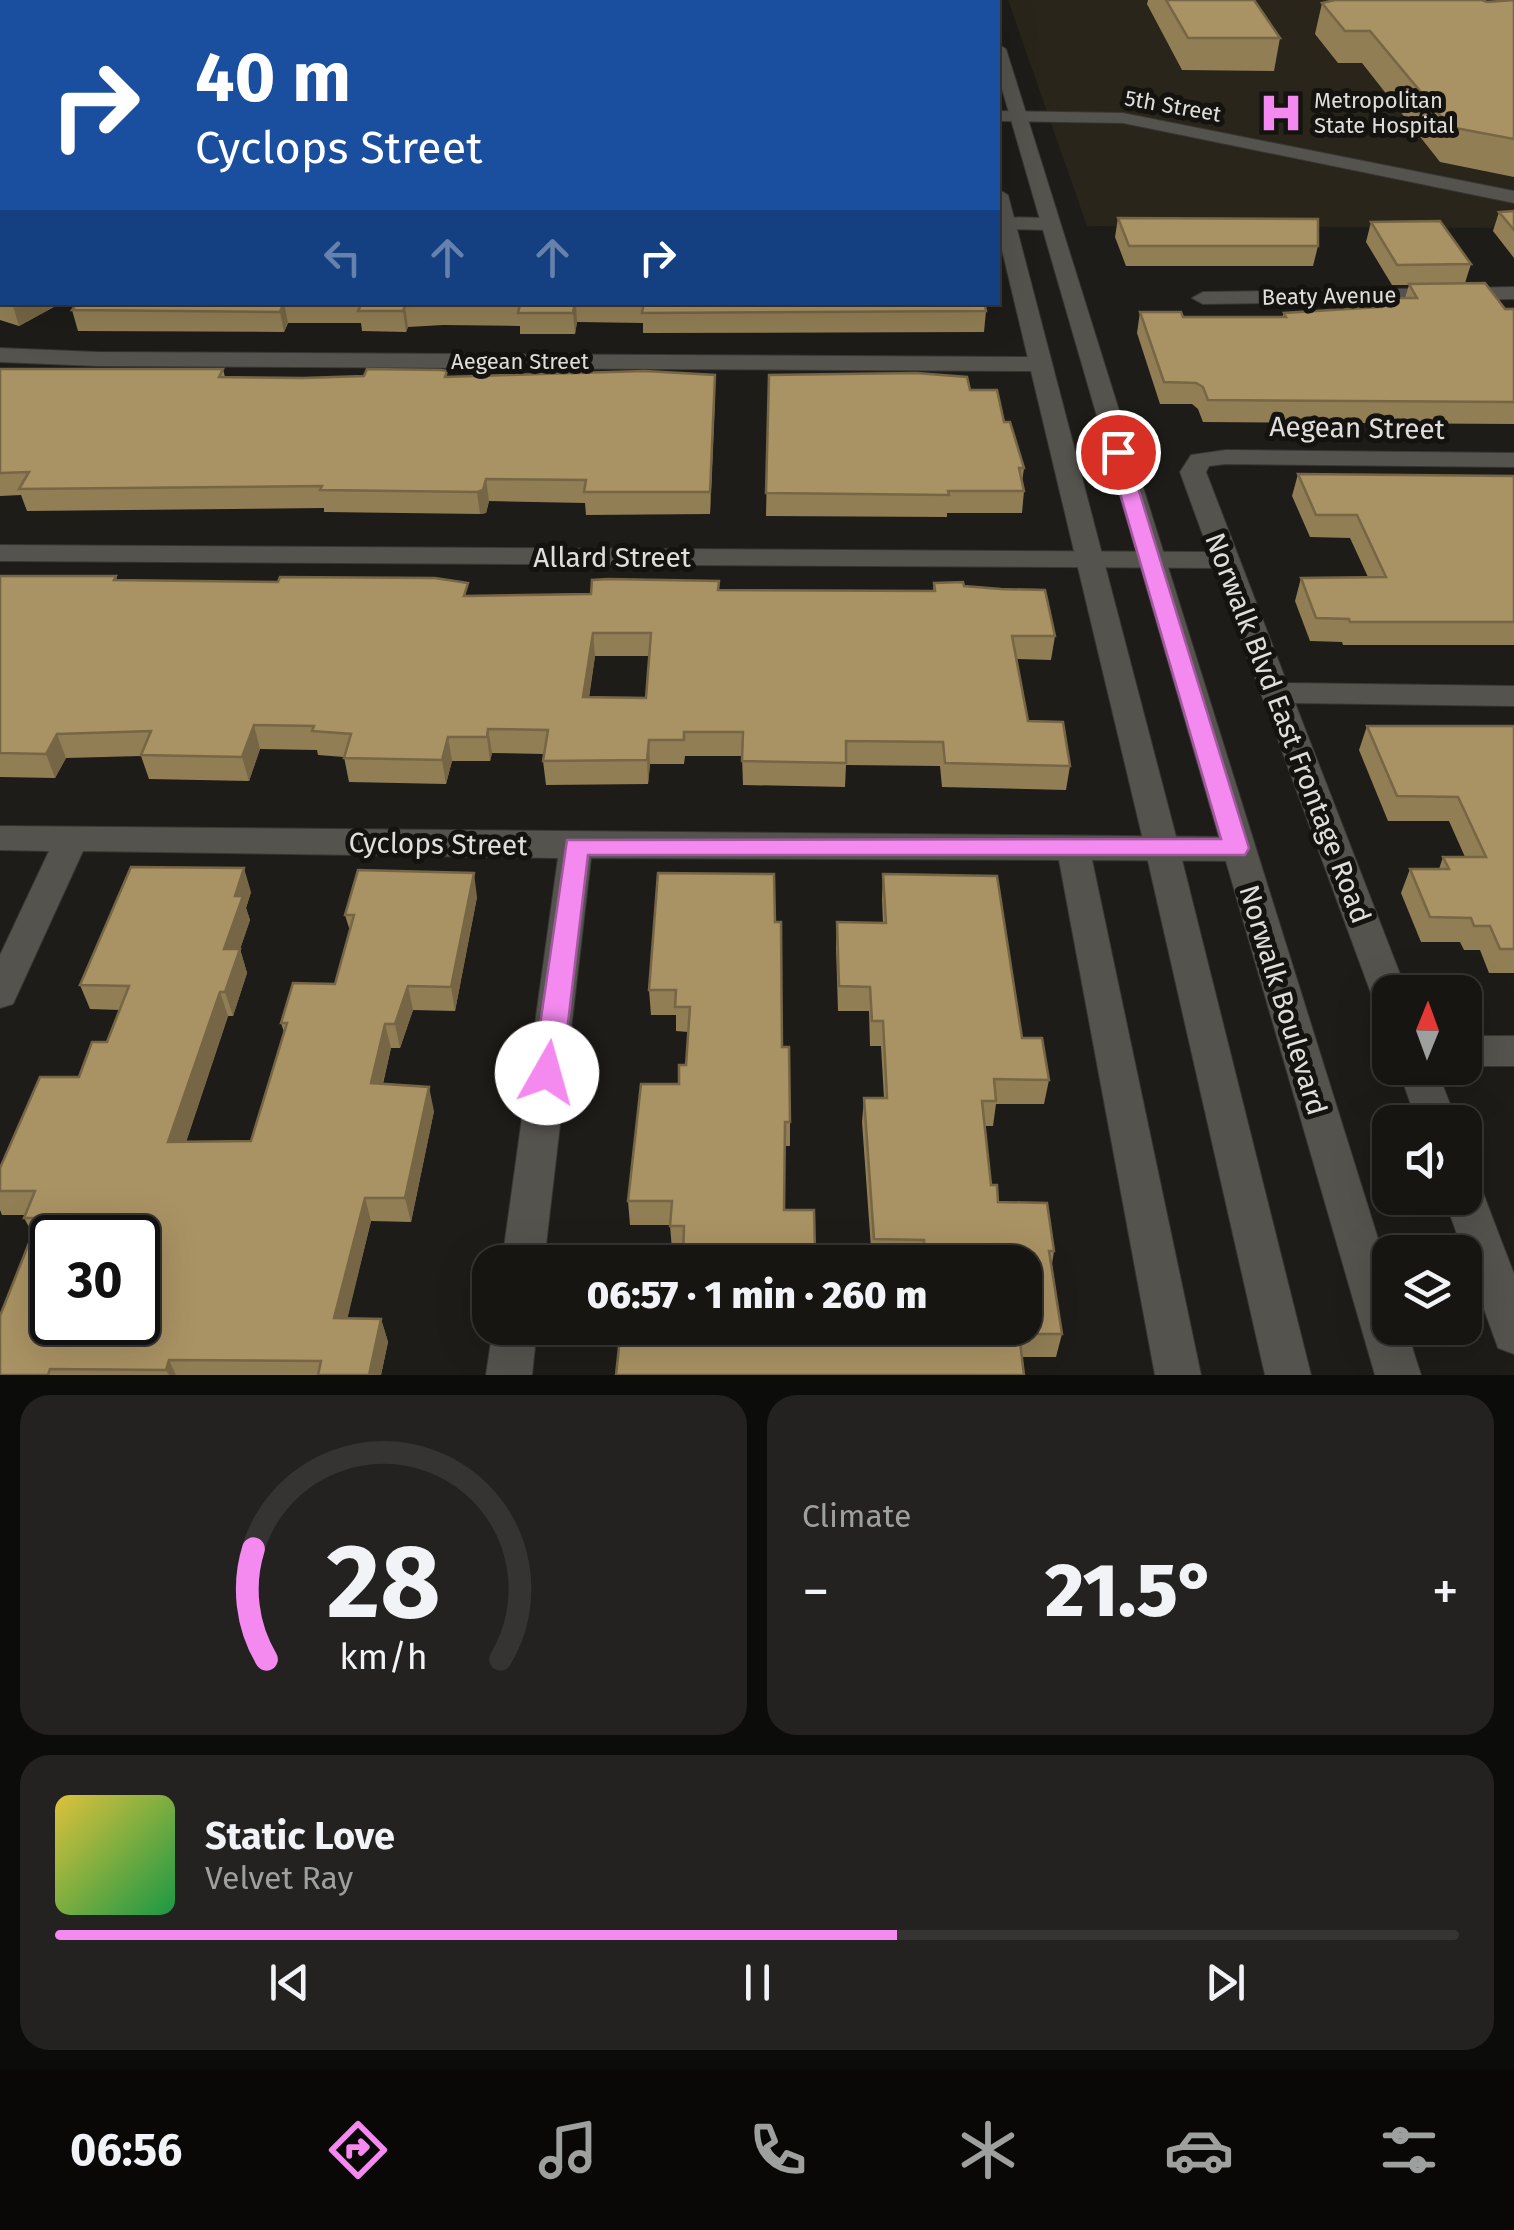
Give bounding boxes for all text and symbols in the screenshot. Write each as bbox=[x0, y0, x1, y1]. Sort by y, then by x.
text: 40 m bbox=[195, 36, 351, 120]
icon: right bbox=[30, 40, 160, 170]
street label: 5th Street bbox=[1123, 84, 1223, 128]
place label: Metropolitan State Hospital bbox=[1314, 87, 1455, 139]
hospital icon: Metropolitan State Hospital bbox=[1257, 89, 1305, 137]
text: Cyclops Street bbox=[195, 121, 482, 175]
icon: left bbox=[315, 230, 370, 285]
icon: ahead bbox=[420, 230, 475, 285]
icon: ahead bbox=[525, 230, 580, 285]
icon: right bbox=[630, 230, 685, 285]
street label: Beaty Avenue bbox=[1261, 281, 1397, 311]
street label: Aegean Street bbox=[451, 348, 589, 375]
pin bbox=[1076, 410, 1161, 495]
street label: Aegean Street bbox=[1269, 410, 1446, 446]
icon: arrive bbox=[1091, 425, 1146, 480]
street label: Norwalk Blvd East Frontage Road bbox=[1198, 528, 1378, 928]
street label: Allard Street bbox=[533, 541, 692, 574]
street label: Cyclops Street bbox=[348, 826, 529, 862]
street label: Norwalk Boulevard bbox=[1232, 881, 1334, 1119]
north arrow bbox=[1372, 975, 1482, 1085]
map controls bbox=[1372, 975, 1482, 1345]
position arrow bbox=[495, 1021, 599, 1125]
button: sound bbox=[1372, 1105, 1482, 1215]
speed limit sign: 30 bbox=[30, 1215, 160, 1345]
button: layers bbox=[1372, 1235, 1482, 1345]
text: 06:57 · 1 min · 260 m bbox=[587, 1272, 927, 1318]
text: Climate bbox=[802, 1497, 911, 1535]
text: 28 bbox=[326, 1520, 441, 1645]
text: 21.5° bbox=[1045, 1546, 1216, 1636]
text: − bbox=[802, 1559, 830, 1625]
text: + bbox=[1432, 1559, 1459, 1625]
text: km/h bbox=[339, 1636, 428, 1678]
text: Static Love bbox=[205, 1813, 395, 1859]
text: Velvet Ray bbox=[205, 1859, 353, 1897]
icon: previous bbox=[262, 1955, 317, 2010]
icon: pause bbox=[730, 1955, 785, 2010]
icon: next bbox=[1198, 1955, 1253, 2010]
icon: directions bbox=[323, 2115, 393, 2185]
icon: music bbox=[533, 2115, 603, 2185]
icon: phone bbox=[743, 2115, 813, 2185]
icon: climate bbox=[953, 2115, 1023, 2185]
icon: car bbox=[1164, 2115, 1234, 2185]
icon: filters bbox=[1374, 2115, 1444, 2185]
text: 06:56 bbox=[70, 2123, 182, 2177]

